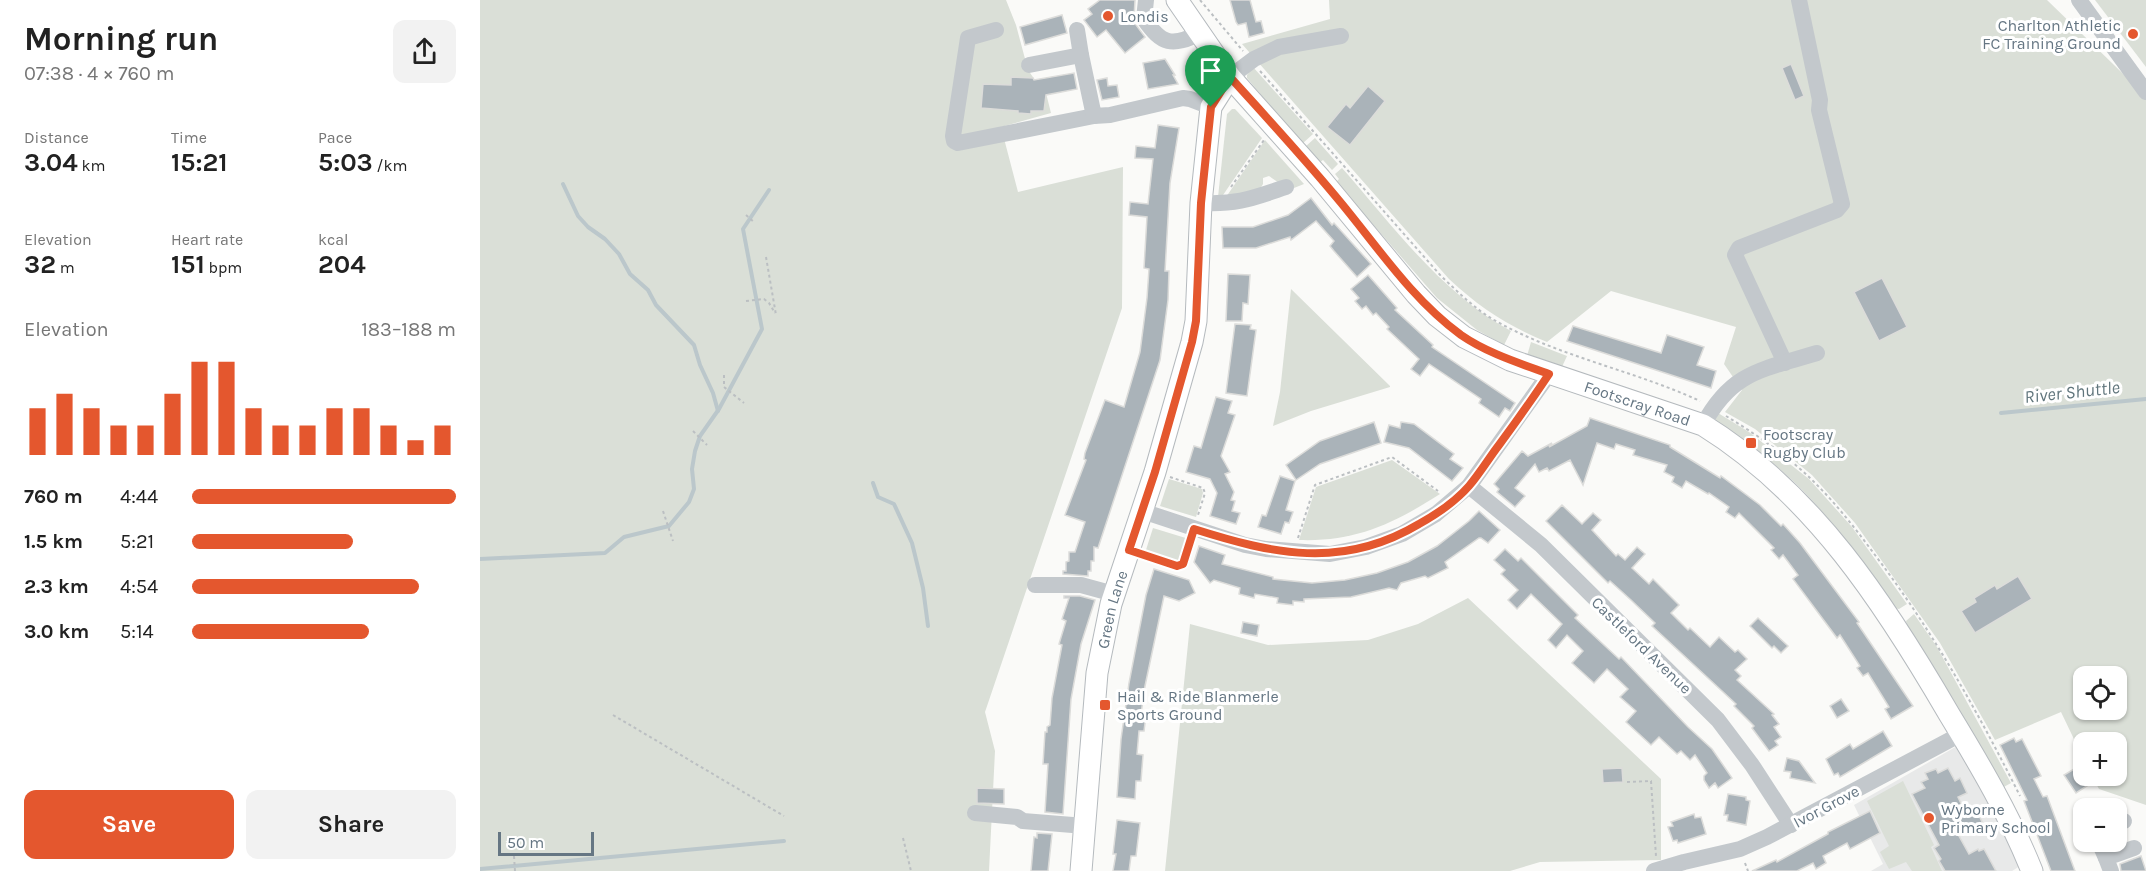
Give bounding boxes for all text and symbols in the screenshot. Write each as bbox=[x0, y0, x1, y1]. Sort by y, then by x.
place label: Londis bbox=[1120, 7, 1169, 26]
marker: Londis bbox=[1101, 9, 1115, 23]
place label: Charlton Athletic FC Training Ground bbox=[1982, 16, 2121, 53]
text: Morning run bbox=[24, 20, 218, 58]
button: share bbox=[393, 20, 456, 83]
marker: Charlton Athletic FC Training Ground bbox=[2126, 27, 2140, 41]
pin bbox=[1185, 45, 1236, 107]
icon: arrive bbox=[1194, 54, 1227, 87]
text: 07:38 · 4 × 760 m bbox=[24, 62, 174, 85]
text: Distance bbox=[24, 128, 89, 147]
text: Time bbox=[171, 128, 207, 147]
text: Pace bbox=[318, 128, 352, 147]
text: 3.04 bbox=[24, 147, 78, 178]
text: 15:21 bbox=[171, 147, 227, 178]
text: 5:03 bbox=[318, 147, 373, 178]
text: km bbox=[78, 156, 105, 175]
text: /km bbox=[373, 156, 407, 175]
text: Elevation bbox=[24, 230, 92, 249]
text: Heart rate bbox=[171, 230, 243, 249]
text: kcal bbox=[318, 230, 349, 249]
text: 32 bbox=[24, 249, 56, 280]
text: 151 bbox=[171, 249, 205, 280]
text: 204 bbox=[318, 249, 366, 280]
text: m bbox=[56, 258, 75, 277]
text: bpm bbox=[205, 258, 242, 277]
text: Elevation bbox=[24, 318, 109, 341]
text: 183–188 m bbox=[361, 318, 456, 341]
water label: River Shuttle bbox=[2023, 376, 2121, 408]
street label: Footscray Road bbox=[1582, 377, 1693, 430]
place label: Footscray Rugby Club bbox=[1763, 425, 1846, 462]
marker: Footscray Rugby Club bbox=[1744, 436, 1758, 450]
text: 760 m bbox=[24, 485, 83, 508]
text: 4:44 bbox=[120, 485, 158, 508]
text: 1.5 km bbox=[24, 530, 83, 553]
text: 5:21 bbox=[120, 530, 154, 553]
street label: Green Lane bbox=[1093, 568, 1132, 650]
text: 2.3 km bbox=[24, 575, 89, 598]
text: 4:54 bbox=[120, 575, 158, 598]
street label: Castleford Avenue bbox=[1588, 593, 1696, 698]
text: 3.0 km bbox=[24, 620, 89, 643]
text: 5:14 bbox=[120, 620, 154, 643]
map controls bbox=[2073, 666, 2127, 852]
button: locate bbox=[2073, 666, 2127, 720]
place label: Hail & Ride Blanmerle Sports Ground bbox=[1117, 687, 1279, 724]
marker: Hail & Ride Blanmerle Sports Ground bbox=[1098, 698, 1112, 712]
button: + bbox=[2073, 732, 2127, 786]
street label: Ivor Grove bbox=[1790, 781, 1862, 832]
button: Save bbox=[24, 790, 234, 859]
button: Share bbox=[246, 790, 456, 859]
button: − bbox=[2073, 798, 2127, 852]
place label: Wyborne Primary School bbox=[1941, 800, 2051, 837]
marker: Wyborne Primary School bbox=[1922, 811, 1936, 825]
scale bar bbox=[498, 829, 594, 856]
text: 50 m bbox=[507, 833, 544, 852]

